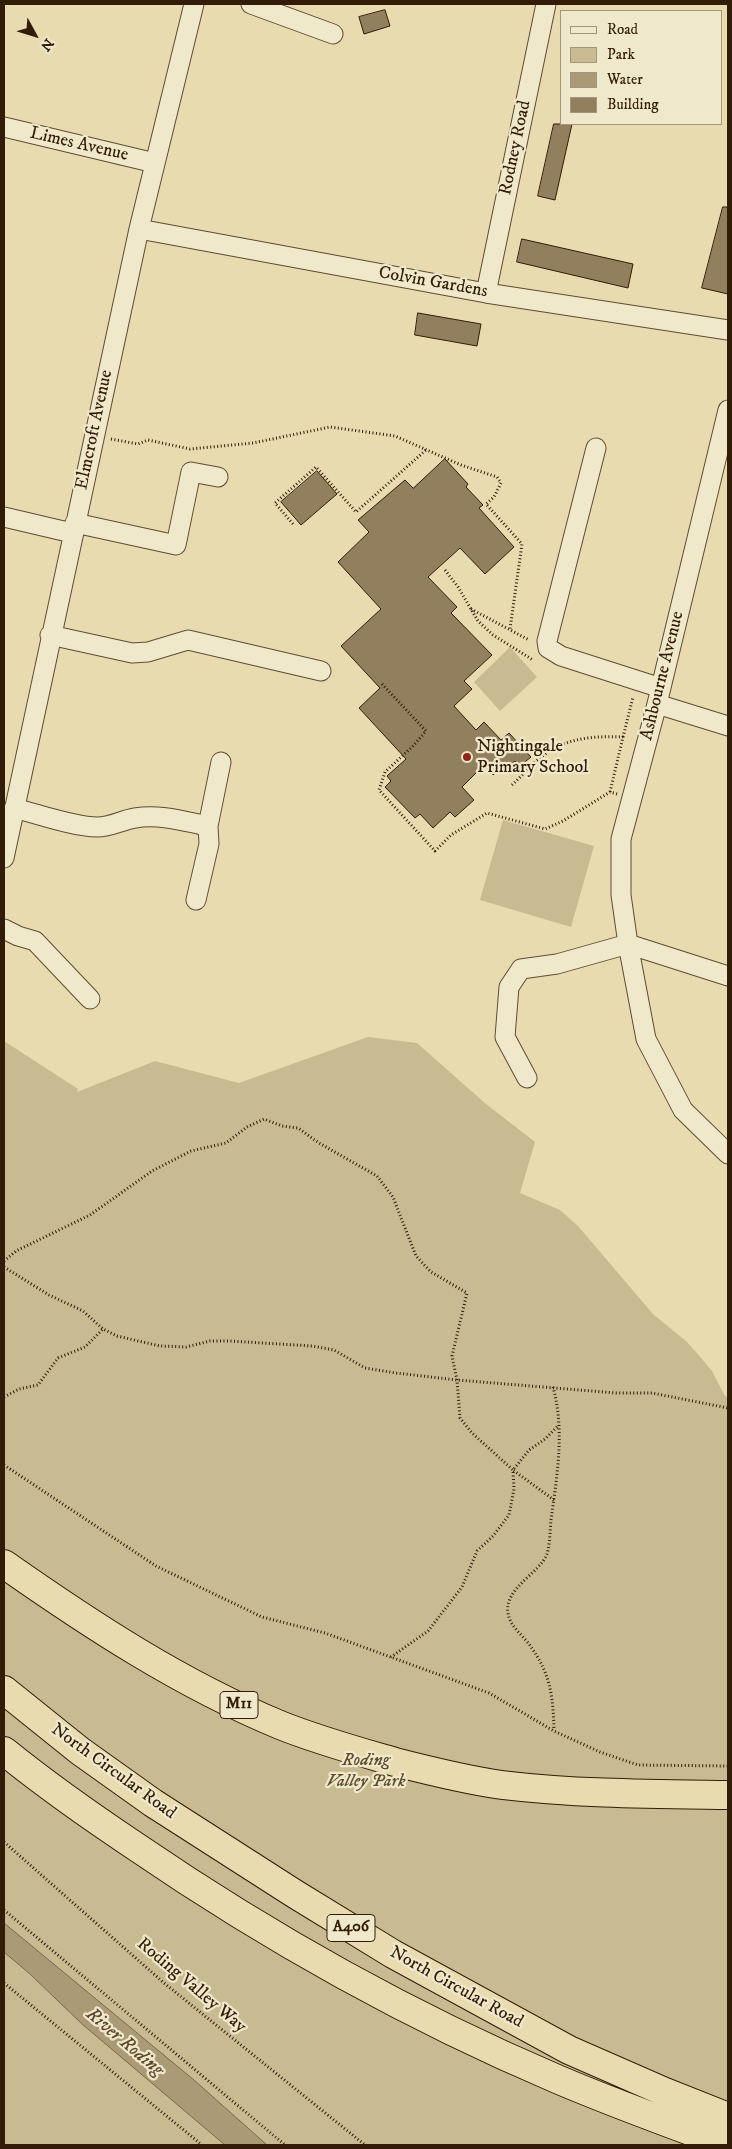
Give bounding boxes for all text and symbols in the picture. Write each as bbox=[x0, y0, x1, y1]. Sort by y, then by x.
north arrow bbox=[10, 10, 60, 60]
legend bbox=[560, 10, 722, 125]
text: Road bbox=[607, 20, 638, 39]
text: N bbox=[36, 34, 57, 55]
text: Park bbox=[607, 45, 635, 64]
text: Water bbox=[607, 70, 643, 89]
text: Building bbox=[607, 95, 659, 114]
street label: Rodney Road bbox=[495, 99, 537, 197]
street label: Limes Avenue bbox=[28, 123, 130, 167]
street label: Colvin Gardens bbox=[377, 263, 489, 303]
street label: Elmcroft Avenue bbox=[72, 368, 118, 492]
street label: Ashbourne Avenue bbox=[637, 609, 689, 743]
place label: Nightingale Primary School bbox=[477, 736, 588, 779]
marker: Nightingale Primary School bbox=[461, 751, 473, 763]
road number: M11 bbox=[220, 1692, 258, 1718]
street label: North Circular Road bbox=[46, 1719, 180, 1825]
park label: Roding Valley Park bbox=[327, 1750, 405, 1792]
road number: A406 bbox=[327, 1915, 375, 1942]
street label: Roding Valley Way bbox=[132, 1934, 250, 2038]
street label: North Circular Road bbox=[385, 1942, 527, 2034]
water label: River Roding bbox=[80, 2004, 168, 2082]

